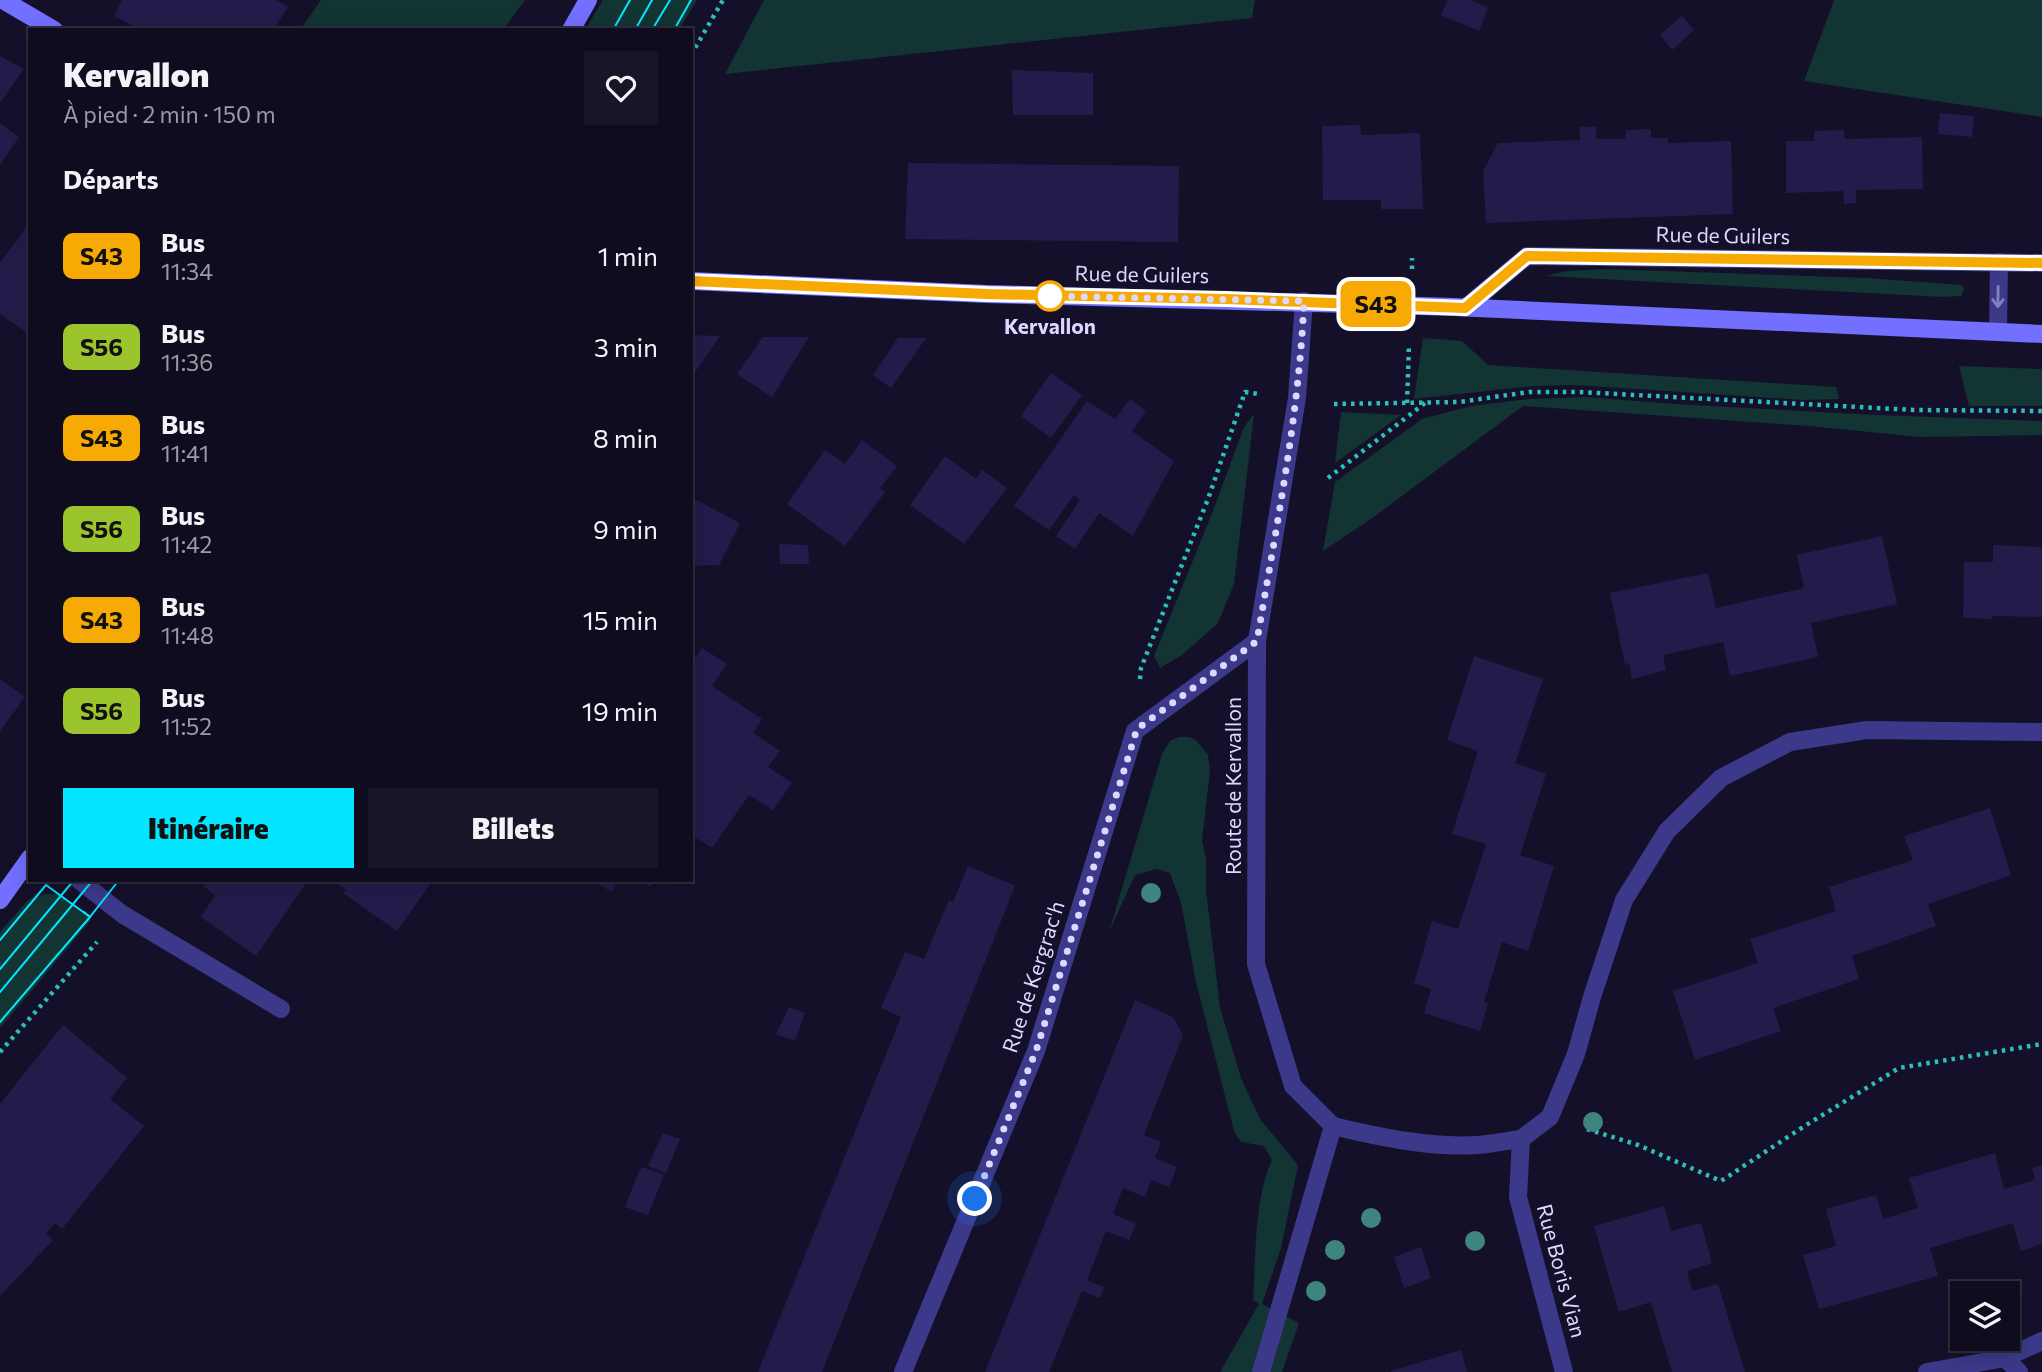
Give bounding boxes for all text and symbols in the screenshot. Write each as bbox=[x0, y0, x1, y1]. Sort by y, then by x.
button: heart bbox=[584, 51, 658, 125]
text: Kervallon bbox=[63, 53, 209, 94]
text: À pied · 2 min · 150 m bbox=[63, 100, 276, 128]
text: Départs bbox=[63, 163, 159, 194]
street label: Rue de Guilers bbox=[1656, 221, 1790, 248]
text: Bus bbox=[161, 226, 205, 257]
text: 1 min bbox=[598, 240, 658, 271]
text: S43 bbox=[80, 241, 123, 270]
text: 11:34 bbox=[161, 257, 213, 285]
street label: Rue de Guilers bbox=[1075, 260, 1209, 287]
marker: Kervallon bbox=[1035, 281, 1065, 311]
line badge: S43 bbox=[1336, 281, 1416, 327]
one-way arrow bbox=[1992, 285, 2005, 308]
text: S43 bbox=[1354, 289, 1398, 318]
place label: Kervallon bbox=[1004, 313, 1096, 338]
text: Bus bbox=[161, 317, 205, 348]
text: 3 min bbox=[594, 331, 658, 362]
text: S56 bbox=[80, 332, 123, 361]
text: 11:36 bbox=[161, 348, 213, 376]
text: Bus bbox=[161, 408, 205, 439]
text: 8 min bbox=[593, 422, 658, 453]
text: S43 bbox=[80, 423, 123, 452]
text: 11:41 bbox=[161, 439, 209, 467]
text: Bus bbox=[161, 499, 205, 530]
text: 9 min bbox=[593, 513, 658, 544]
text: S56 bbox=[80, 514, 123, 543]
text: 11:42 bbox=[161, 530, 212, 558]
text: Bus bbox=[161, 590, 205, 621]
text: 15 min bbox=[583, 604, 658, 635]
text: S43 bbox=[80, 605, 123, 634]
text: 11:48 bbox=[161, 621, 214, 649]
text: Bus bbox=[161, 681, 205, 712]
text: 19 min bbox=[582, 695, 658, 726]
text: S56 bbox=[80, 696, 123, 725]
street label: Route de Kervallon bbox=[1220, 697, 1245, 875]
text: 11:52 bbox=[161, 712, 212, 740]
button: Itinéraire bbox=[63, 788, 354, 868]
button: Billets bbox=[368, 788, 658, 868]
street label: Rue de Kergrac'h bbox=[996, 898, 1069, 1056]
your location bbox=[957, 1181, 992, 1216]
street label: Rue Boris Vian bbox=[1533, 1201, 1592, 1340]
map controls bbox=[1950, 1281, 2020, 1351]
button: layers bbox=[1950, 1281, 2020, 1351]

